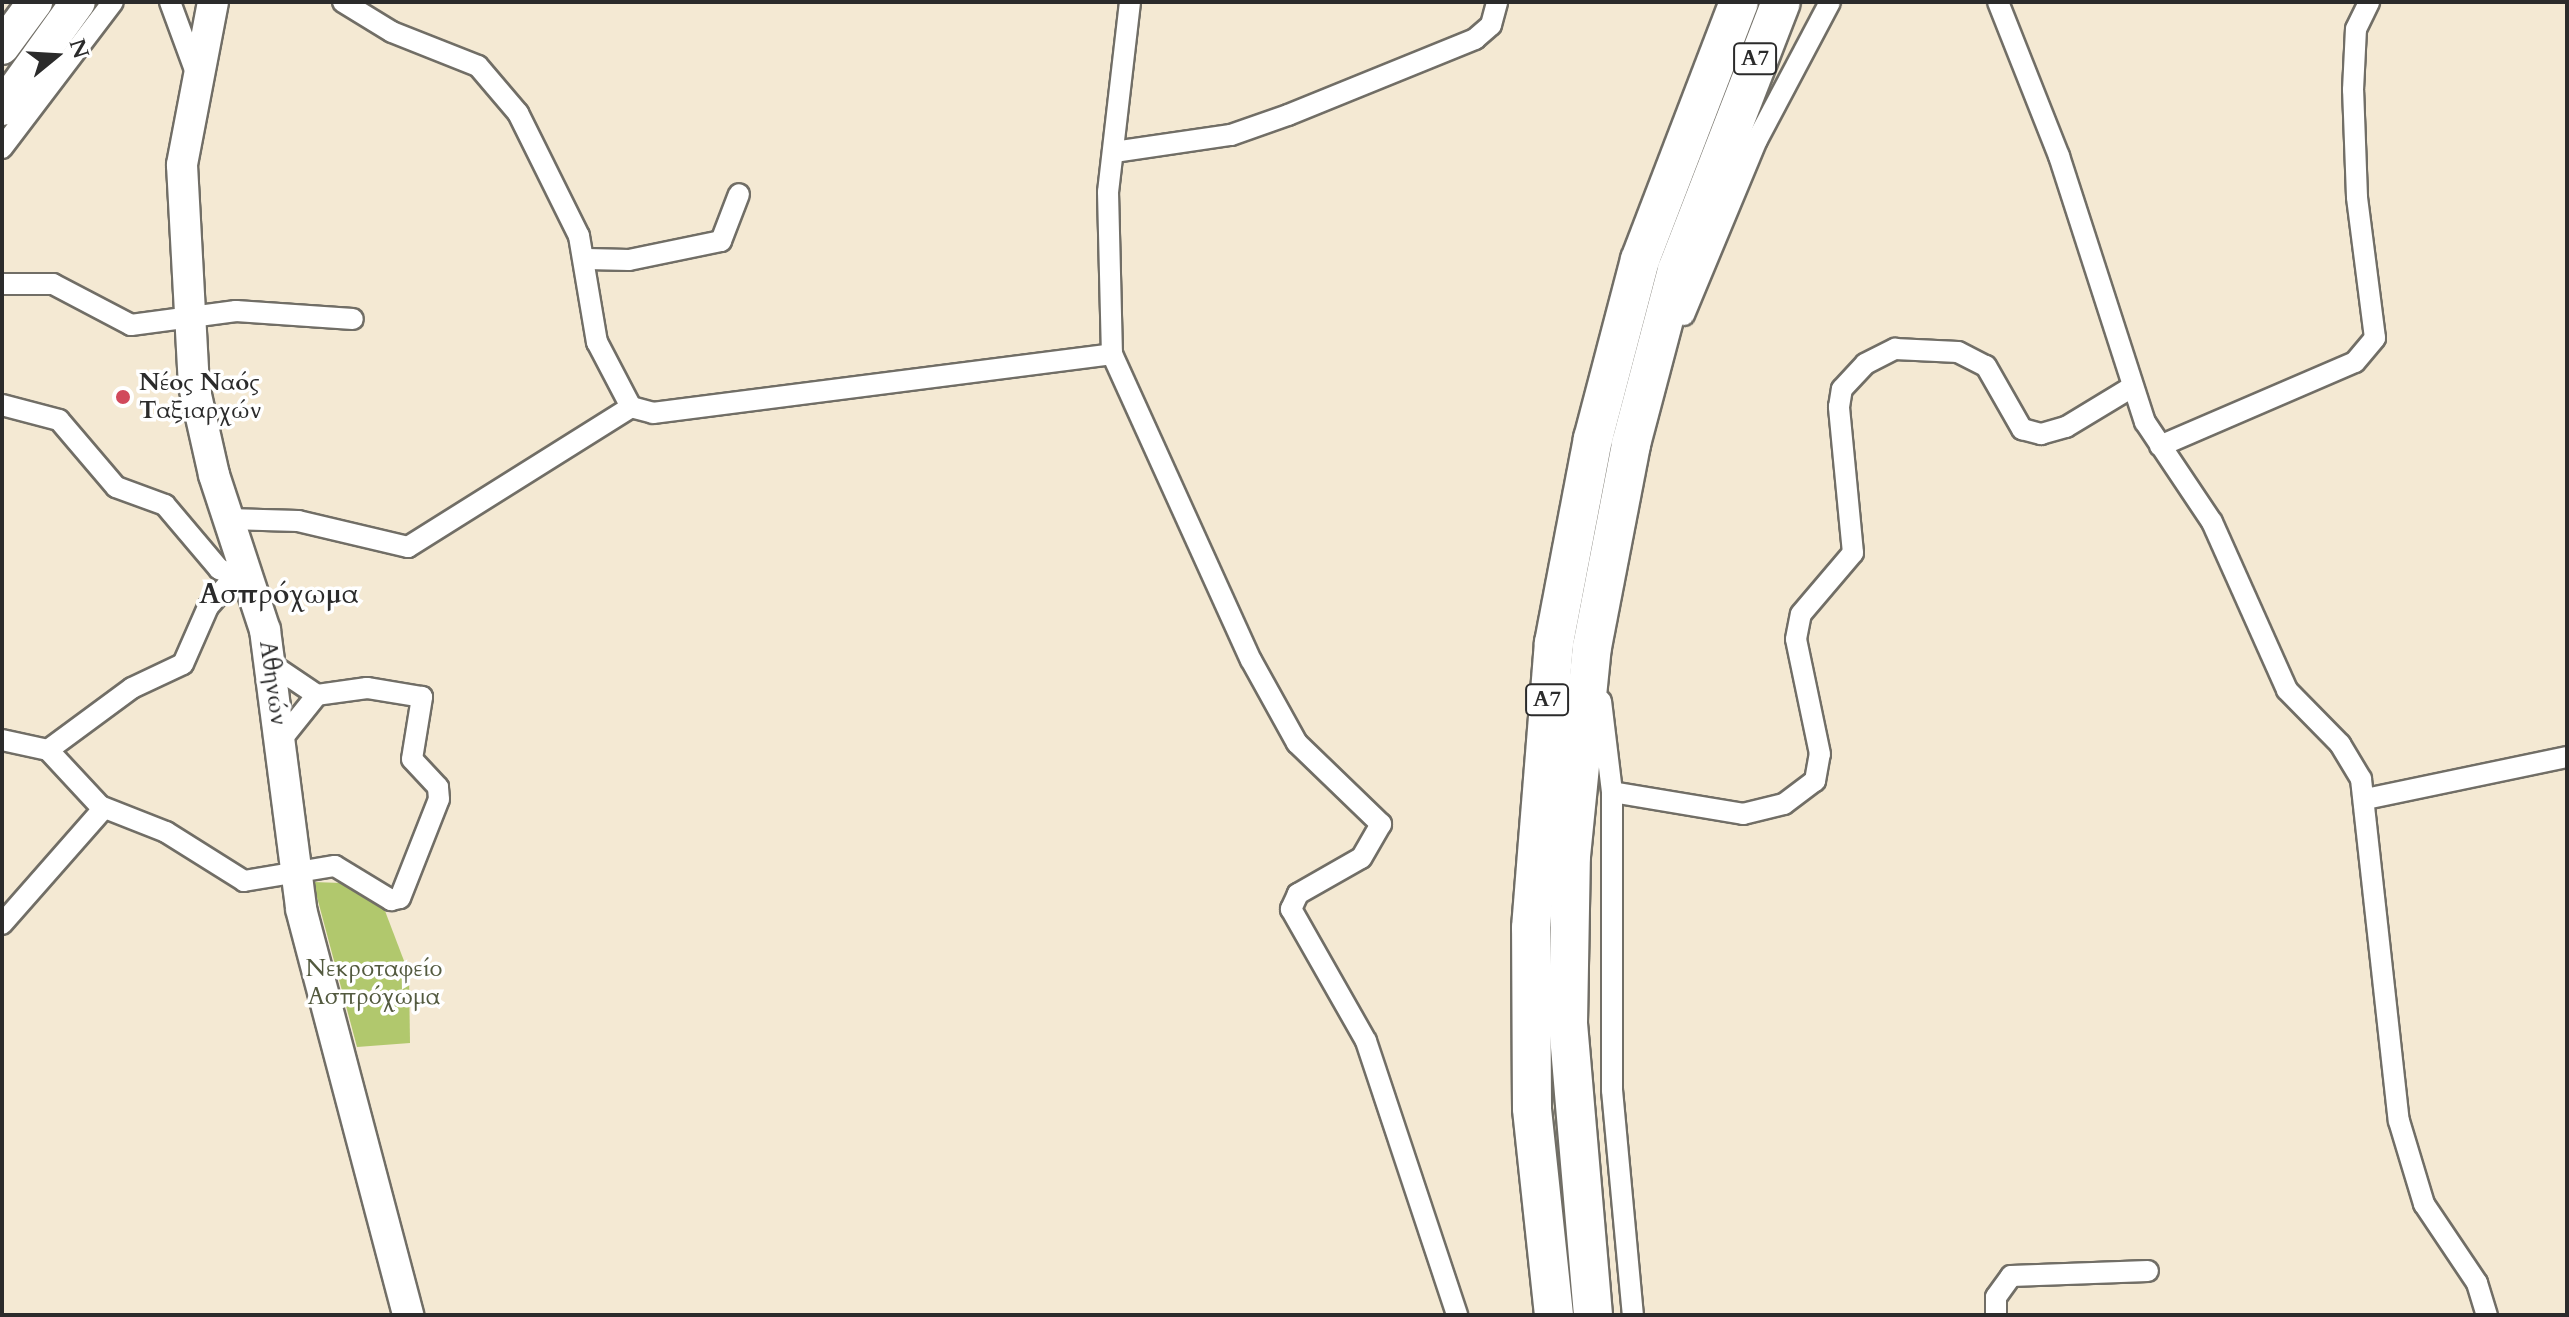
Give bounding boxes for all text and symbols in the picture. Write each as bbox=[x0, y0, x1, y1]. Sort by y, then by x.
north arrow bbox=[16, 16, 96, 96]
text: N bbox=[62, 35, 96, 62]
road number: Α7 bbox=[1733, 41, 1777, 77]
place label: Νέος Ναός Ταξιαρχών bbox=[139, 369, 261, 425]
marker: Νέος Ναός Ταξιαρχών bbox=[114, 388, 132, 406]
district label: Ασπρόχωμα bbox=[199, 577, 359, 611]
street label: Αθηνών bbox=[253, 639, 293, 727]
road number: Α7 bbox=[1525, 682, 1569, 718]
park label: Νεκροταφείο Ασπρόχωμα bbox=[306, 955, 442, 1011]

